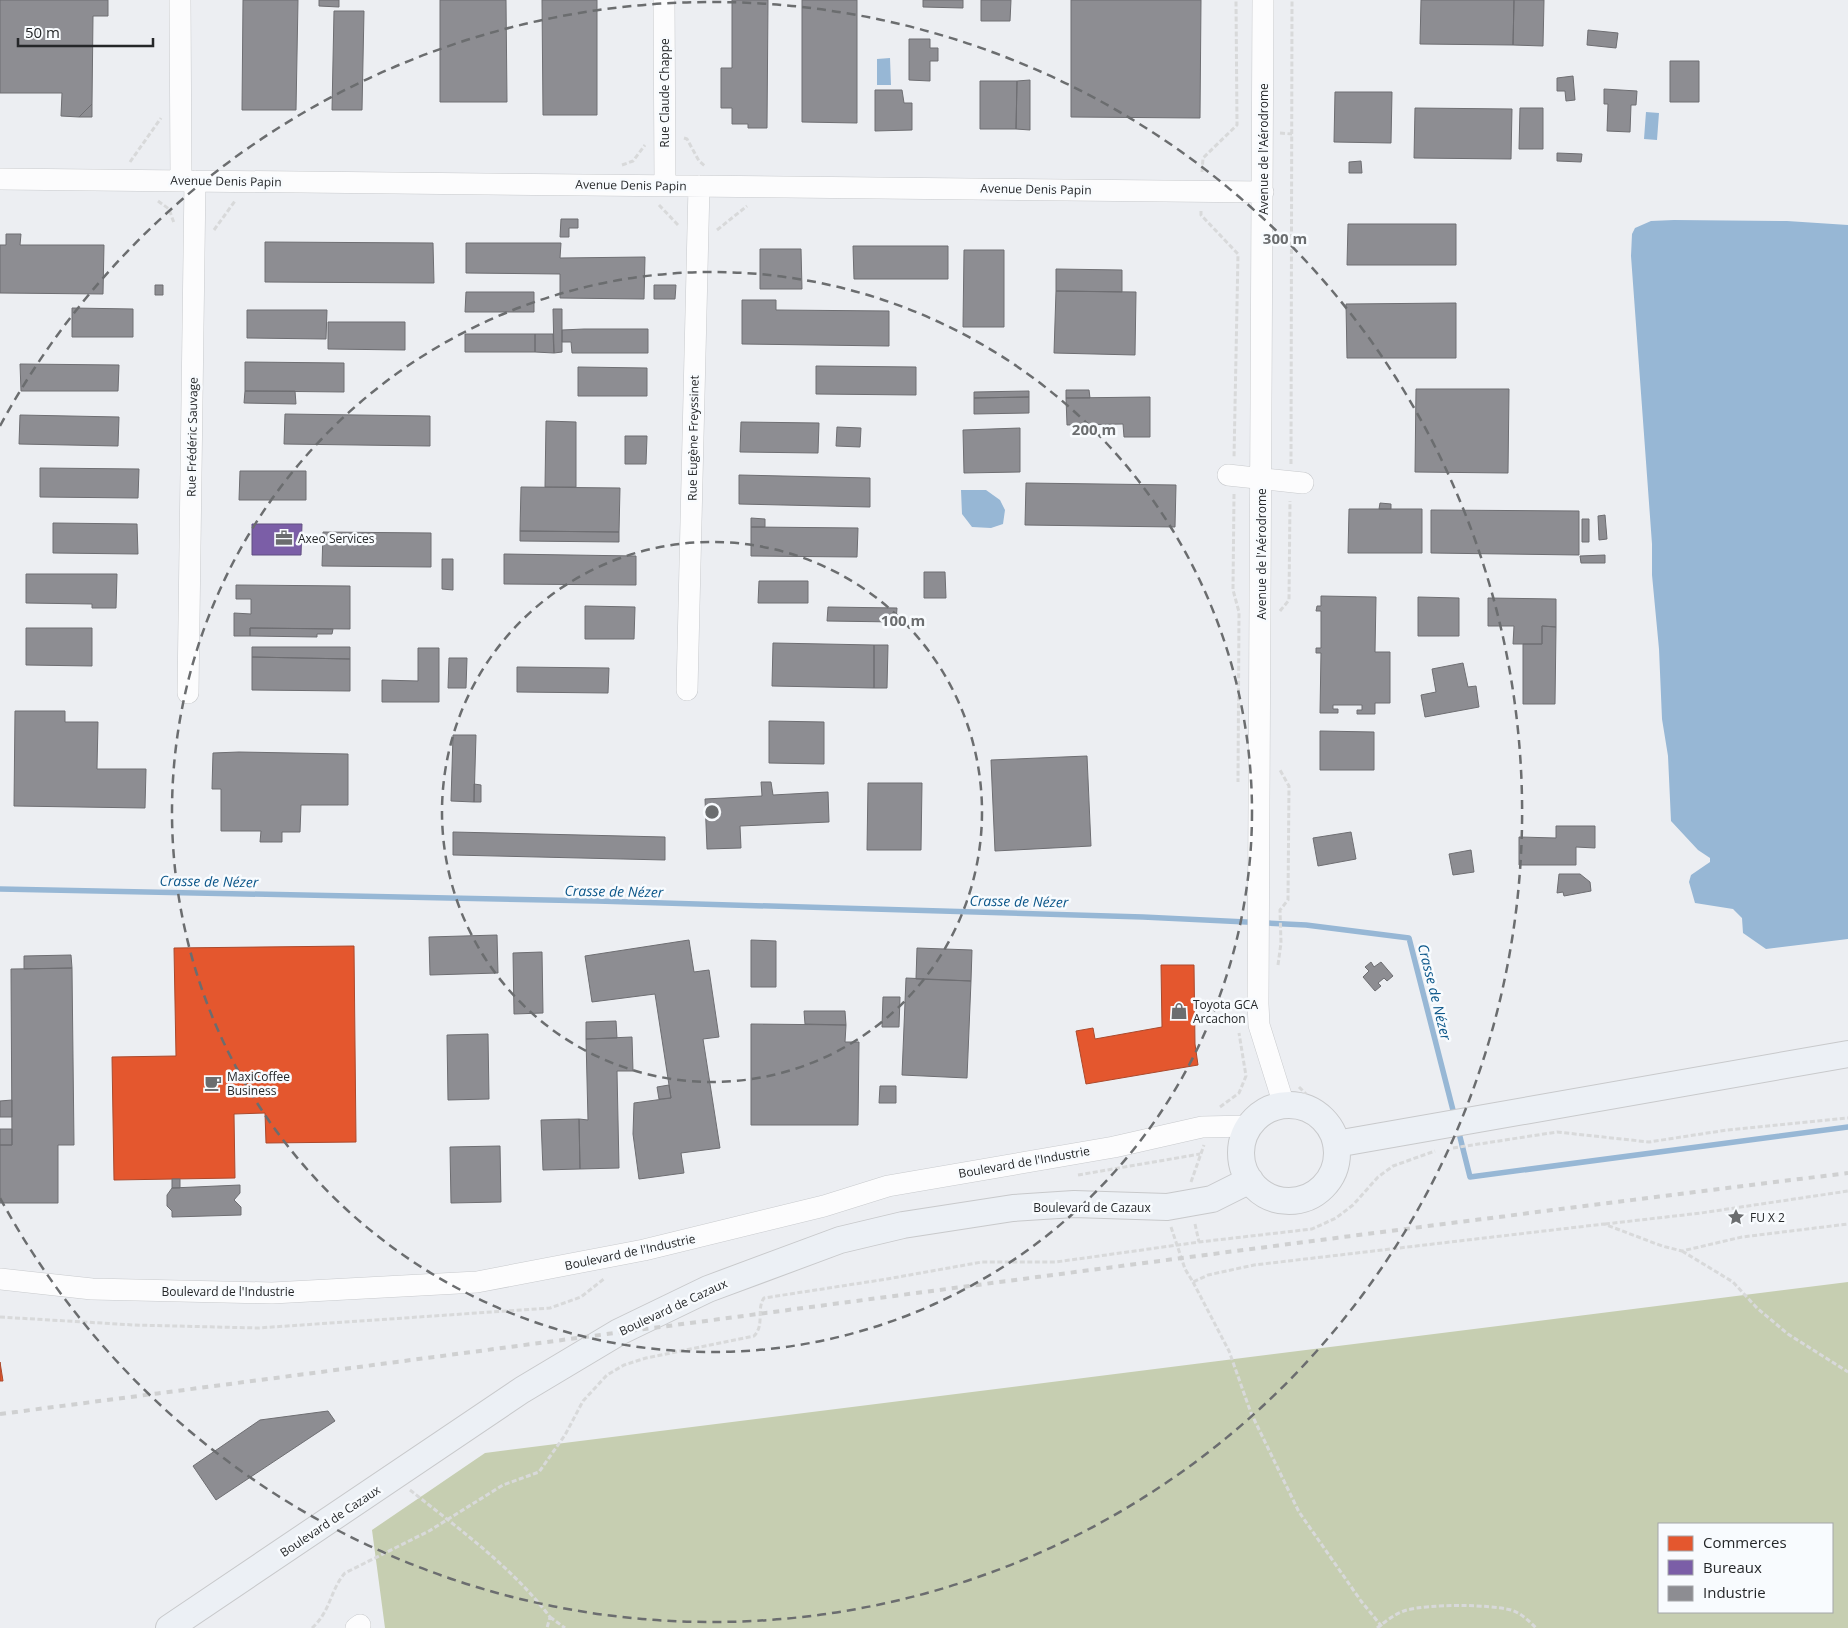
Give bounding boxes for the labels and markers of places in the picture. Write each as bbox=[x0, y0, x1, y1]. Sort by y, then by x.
office icon: Axeo Services bbox=[274, 528, 294, 548]
place label: Axeo Services bbox=[298, 530, 375, 547]
centre of rings bbox=[703, 803, 721, 821]
place label: Toyota GCA Arcachon bbox=[1193, 996, 1258, 1027]
shop icon: Toyota GCA Arcachon bbox=[1169, 1001, 1189, 1021]
place label: MaxiCoffee Business bbox=[227, 1068, 290, 1099]
cafe icon: MaxiCoffee Business bbox=[203, 1073, 223, 1093]
place icon: FU X 2 bbox=[1726, 1207, 1746, 1227]
place label: FU X 2 bbox=[1750, 1209, 1785, 1226]

